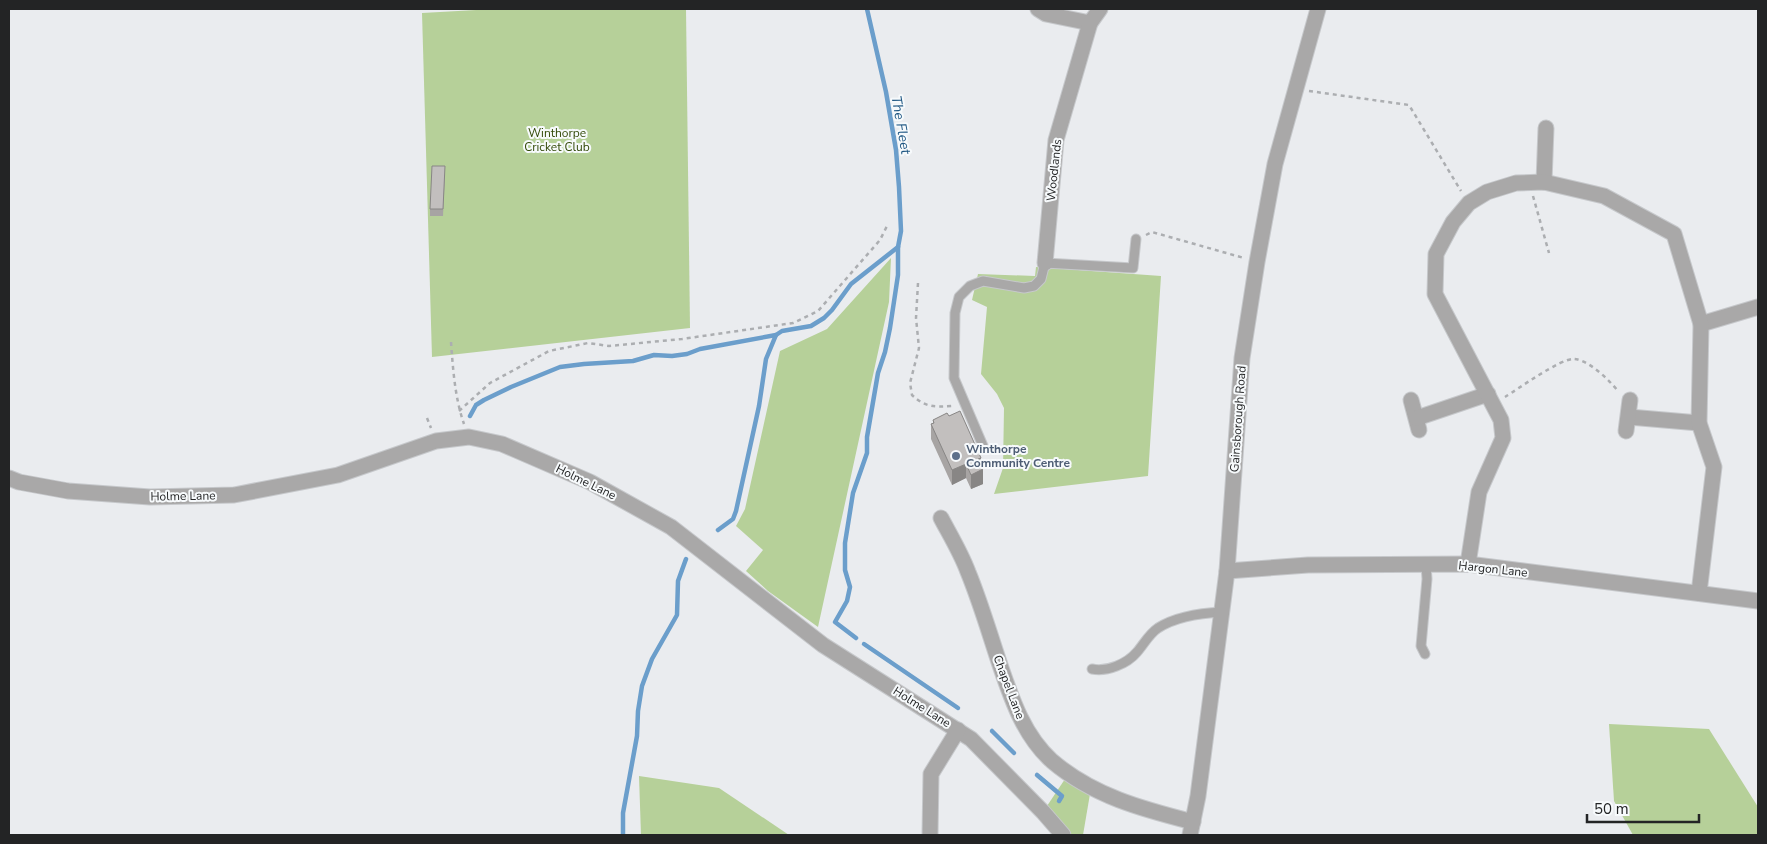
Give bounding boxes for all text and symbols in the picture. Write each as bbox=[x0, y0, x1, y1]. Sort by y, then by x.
water label: The Fleet bbox=[887, 94, 916, 157]
park label: Winthorpe Cricket Club bbox=[524, 125, 590, 155]
street label: Woodlands bbox=[1043, 138, 1065, 202]
street label: Gainsborough Road bbox=[1226, 365, 1250, 473]
place label: Winthorpe Community Centre bbox=[966, 441, 1070, 471]
marker: Winthorpe Community Centre bbox=[950, 450, 962, 462]
street label: Holme Lane bbox=[553, 461, 619, 503]
street label: Holme Lane bbox=[150, 487, 216, 505]
street label: Hargon Lane bbox=[1458, 557, 1528, 581]
street label: Chapel Lane bbox=[989, 653, 1029, 721]
street label: Holme Lane bbox=[890, 683, 954, 731]
scale bar bbox=[1587, 792, 1700, 824]
text: 50 m bbox=[1594, 799, 1629, 819]

